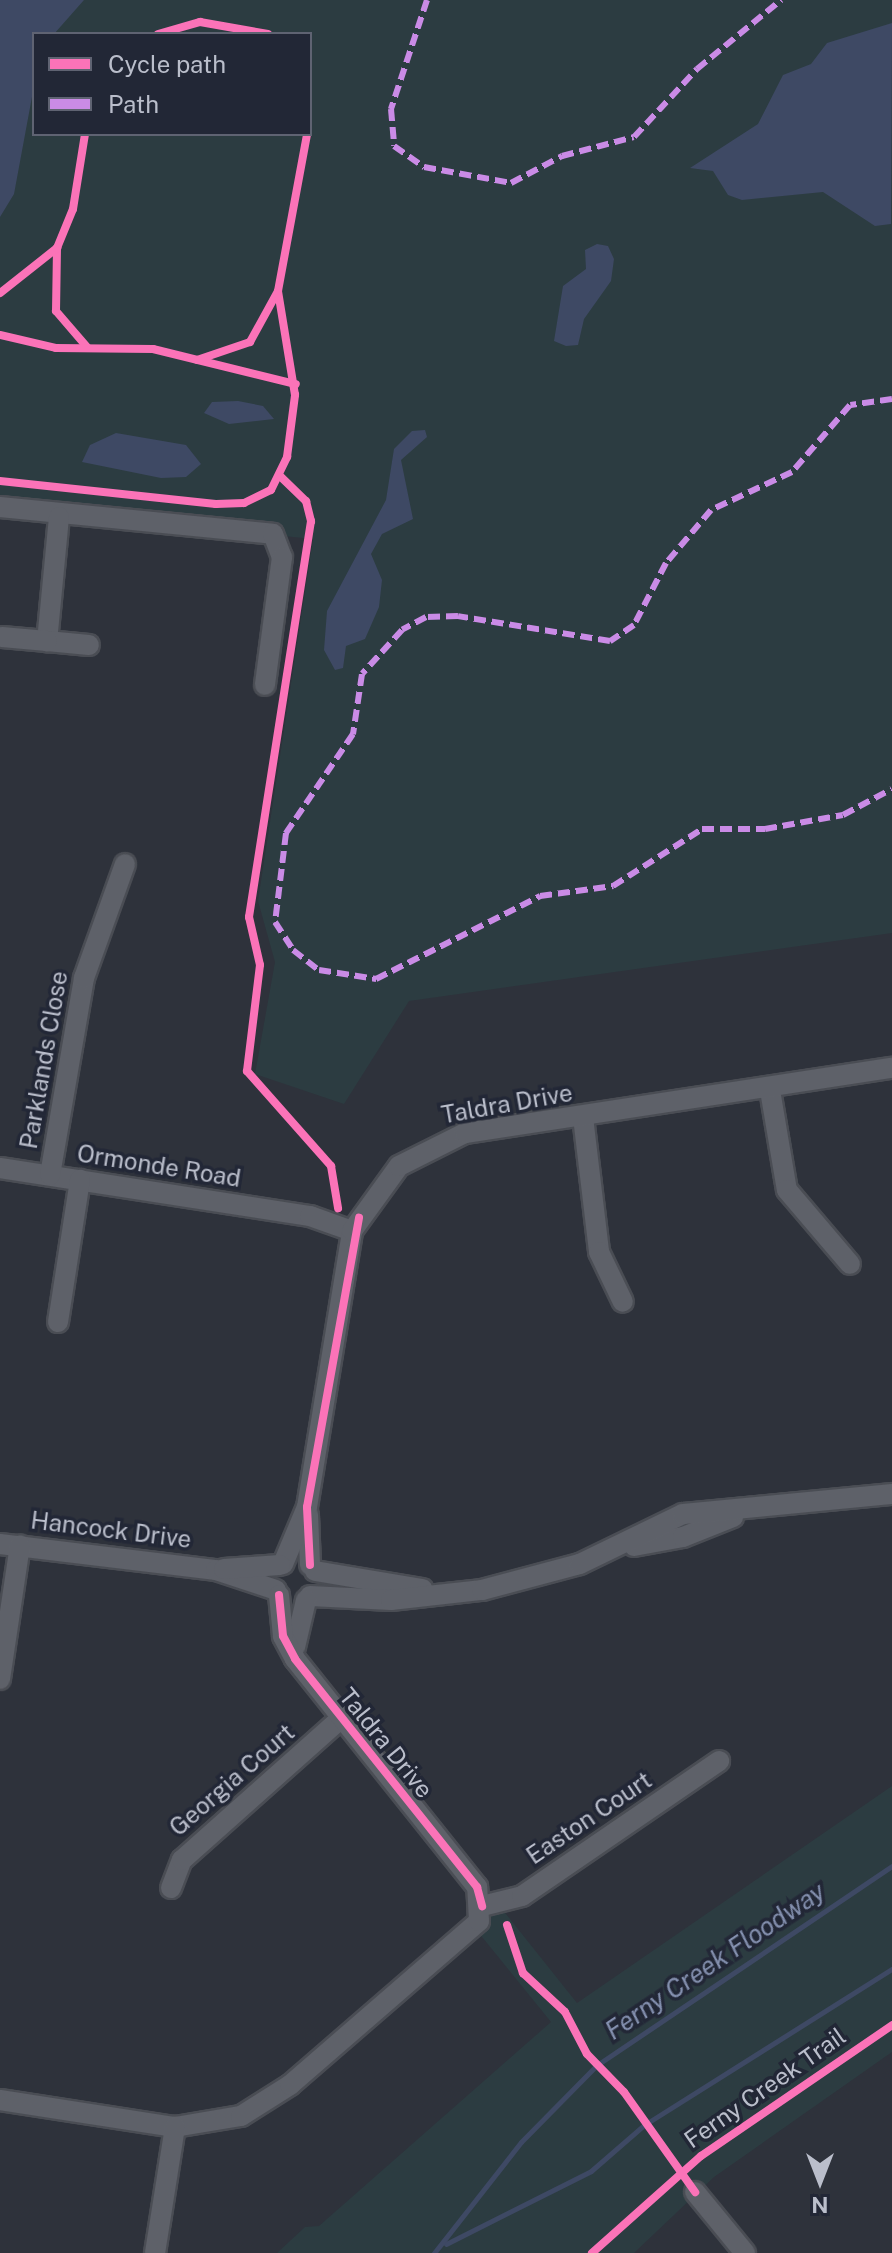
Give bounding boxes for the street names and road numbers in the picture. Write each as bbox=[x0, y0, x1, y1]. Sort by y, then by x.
street label: Parklands Close bbox=[14, 969, 74, 1151]
street label: Taldra Drive bbox=[439, 1078, 575, 1130]
street label: Ormonde Road bbox=[75, 1139, 243, 1193]
street label: Hancock Drive bbox=[29, 1506, 193, 1554]
street label: Taldra Drive bbox=[333, 1682, 439, 1804]
street label: Georgia Court bbox=[164, 1718, 300, 1842]
street label: Easton Court bbox=[521, 1766, 657, 1870]
street label: Ferny Creek Trail bbox=[679, 2022, 851, 2154]

